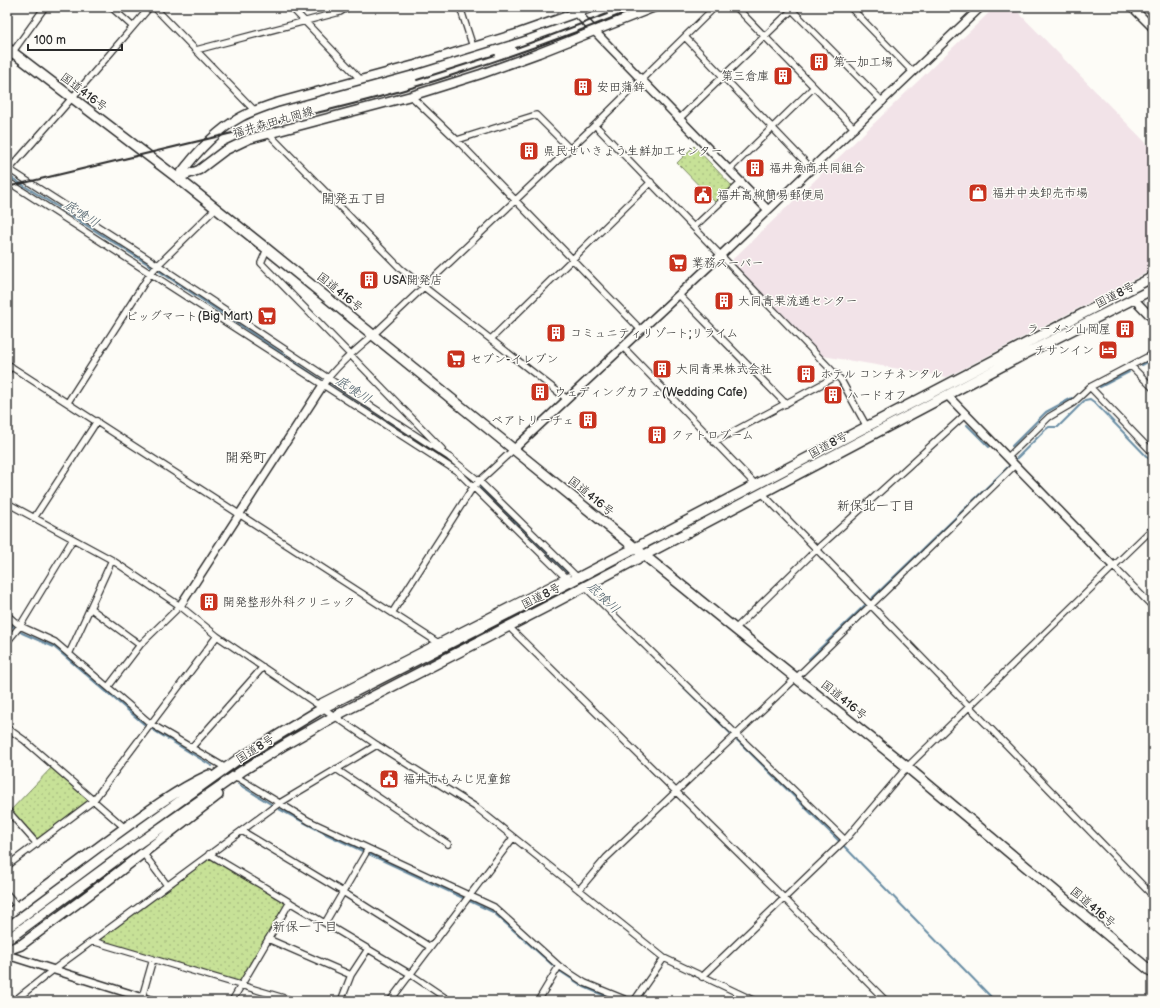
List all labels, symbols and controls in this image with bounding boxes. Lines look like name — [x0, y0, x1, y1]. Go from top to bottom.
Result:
scale bar — [28, 26, 122, 52]
text: 100 m — [34, 33, 66, 48]
building icon: 第一加工場 — [808, 51, 830, 73]
place label: 第一加工場 — [833, 55, 893, 70]
building icon: 第三倉庫 — [772, 65, 794, 87]
place label: 第三倉庫 — [721, 69, 769, 84]
street label: 国道416号 — [57, 70, 110, 115]
building icon: 安田蒲鉾 — [572, 76, 594, 98]
place label: 安田蒲鉾 — [597, 80, 645, 95]
street label: 福井森田丸岡線 — [231, 104, 316, 141]
building icon: 県民せいきょう生鮮加工センター — [518, 140, 540, 162]
place label: 県民せいきょう生鮮加工センター — [543, 144, 723, 159]
building icon: 福井魚商共同組合 — [744, 157, 766, 179]
place label: 福井魚商共同組合 — [769, 161, 865, 176]
shop icon: 福井中央卸売市場 — [967, 182, 989, 204]
public building icon: 福井高柳簡易郵便局 — [692, 184, 714, 206]
place label: 福井中央卸売市場 — [992, 186, 1088, 201]
place label: 福井高柳簡易郵便局 — [717, 188, 825, 203]
district label: 開発五丁目 — [321, 191, 387, 207]
water label: 底喰川 — [61, 197, 102, 231]
supermarket icon: 業務スーパー — [667, 252, 689, 274]
place label: 業務スーパー — [692, 256, 764, 271]
street label: 国道416号 — [313, 269, 366, 316]
building icon: USA開発店 — [358, 269, 380, 291]
place label: USA開発店 — [383, 273, 442, 288]
street label: 国道8号 — [1093, 279, 1138, 312]
building icon: 大同青果流通センター — [713, 290, 735, 312]
place label: 大同青果流通センター — [738, 294, 858, 309]
supermarket icon: ビッグマート(Big Mart) — [256, 305, 278, 327]
place label: ビッグマート(Big Mart) — [126, 309, 253, 324]
building icon: ラーメン山岡屋 — [1114, 318, 1136, 340]
building icon: コミュニティリゾート;リライム — [545, 322, 567, 344]
place label: ラーメン山岡屋 — [1027, 322, 1111, 337]
place label: コミュニティリゾート;リライム — [570, 326, 739, 341]
hotel icon: チサンイン — [1097, 339, 1119, 361]
place label: チサンイン — [1034, 343, 1094, 358]
supermarket icon: セブン-イレブン — [445, 348, 467, 370]
place label: セブン-イレブン — [470, 352, 558, 367]
building icon: 大同青果株式会社 — [651, 358, 673, 380]
place label: 大同青果株式会社 — [676, 362, 772, 377]
building icon: ホテル コンチネンタル — [795, 363, 817, 385]
place label: ホテル コンチネンタル — [820, 367, 942, 382]
water label: 底喰川 — [333, 373, 374, 407]
building icon: ウェディングカフェ(Wedding Cafe) — [529, 381, 551, 403]
building icon: ハードオフ — [822, 384, 844, 406]
place label: ウェディングカフェ(Wedding Cafe) — [554, 385, 747, 400]
place label: ハードオフ — [847, 388, 907, 403]
building icon: ベアトリーチェ — [577, 409, 599, 431]
place label: ベアトリーチェ — [491, 413, 574, 428]
building icon: クァトロブーム — [646, 424, 668, 446]
place label: クァトロブーム — [671, 428, 754, 443]
street label: 国道8号 — [806, 429, 851, 462]
district label: 開発町 — [225, 449, 267, 466]
street label: 国道416号 — [564, 473, 617, 520]
district label: 新保北一丁目 — [837, 498, 915, 514]
water label: 底喰川 — [584, 578, 623, 617]
street label: 国道8号 — [519, 580, 564, 613]
building icon: 開発整形外科クリニック — [198, 591, 220, 613]
place label: 開発整形外科クリニック — [223, 595, 355, 610]
street label: 国道416号 — [817, 677, 870, 724]
street label: 国道8号 — [233, 732, 277, 767]
public building icon: 福井市もみじ児童館 — [378, 768, 400, 790]
place label: 福井市もみじ児童館 — [403, 772, 511, 787]
street label: 国道416号 — [1067, 884, 1119, 931]
district label: 新保一丁目 — [272, 919, 338, 935]

